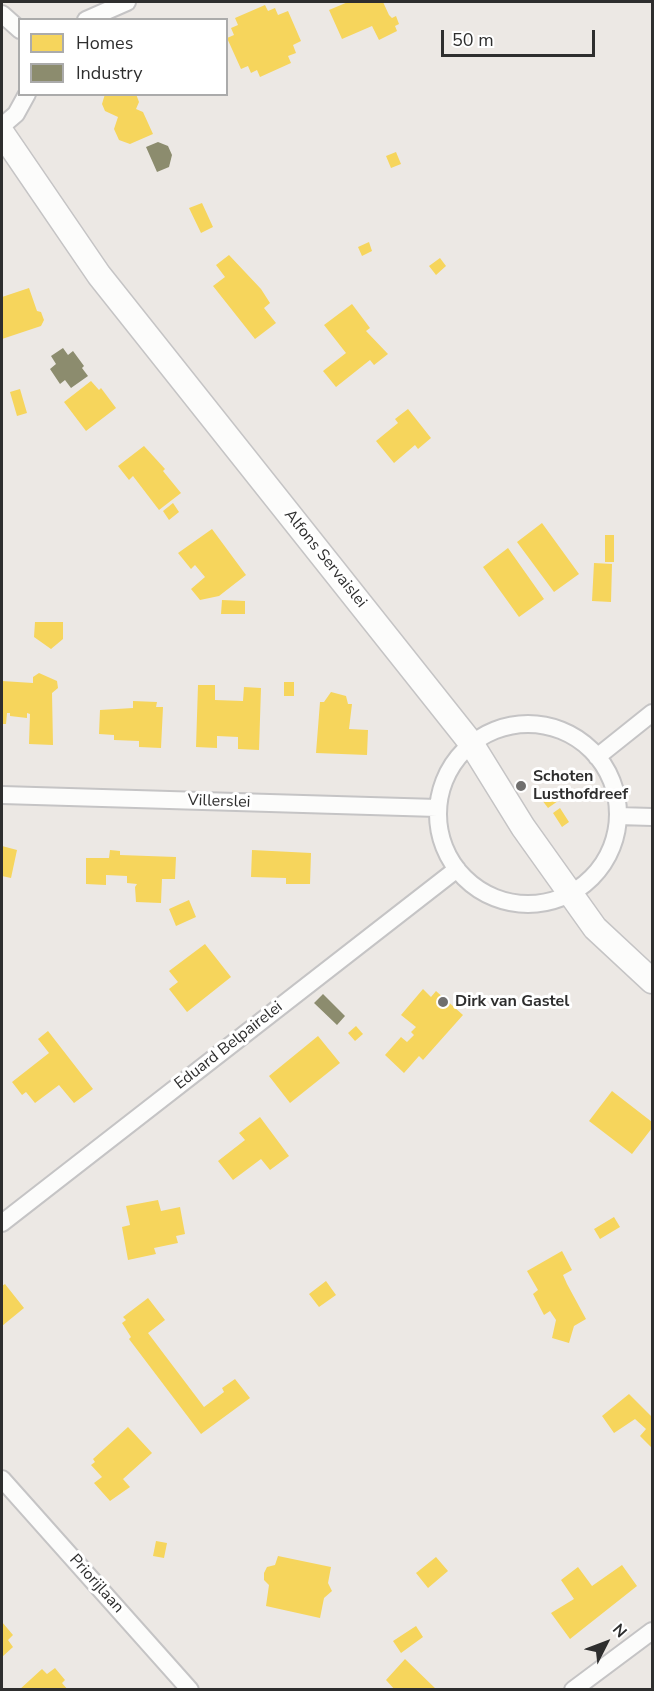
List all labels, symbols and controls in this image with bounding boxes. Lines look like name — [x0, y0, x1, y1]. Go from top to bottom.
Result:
legend — [18, 18, 228, 96]
scale bar — [444, 18, 598, 56]
text: 50 m — [452, 28, 494, 52]
text: Homes — [76, 31, 133, 55]
text: Industry — [76, 61, 143, 85]
street label: Alfons Servaislei — [280, 506, 370, 612]
place label: Schoten Lusthofdreef — [533, 767, 628, 805]
marker: Schoten Lusthofdreef — [514, 779, 528, 793]
street label: Villerslei — [187, 791, 251, 813]
place label: Dirk van Gastel — [455, 992, 569, 1012]
marker: Dirk van Gastel — [436, 995, 450, 1009]
street label: Eduard Belpairelei — [171, 998, 287, 1094]
street label: Priorijlaan — [65, 1551, 127, 1617]
north arrow — [576, 1613, 636, 1673]
text: N — [607, 1619, 632, 1643]

